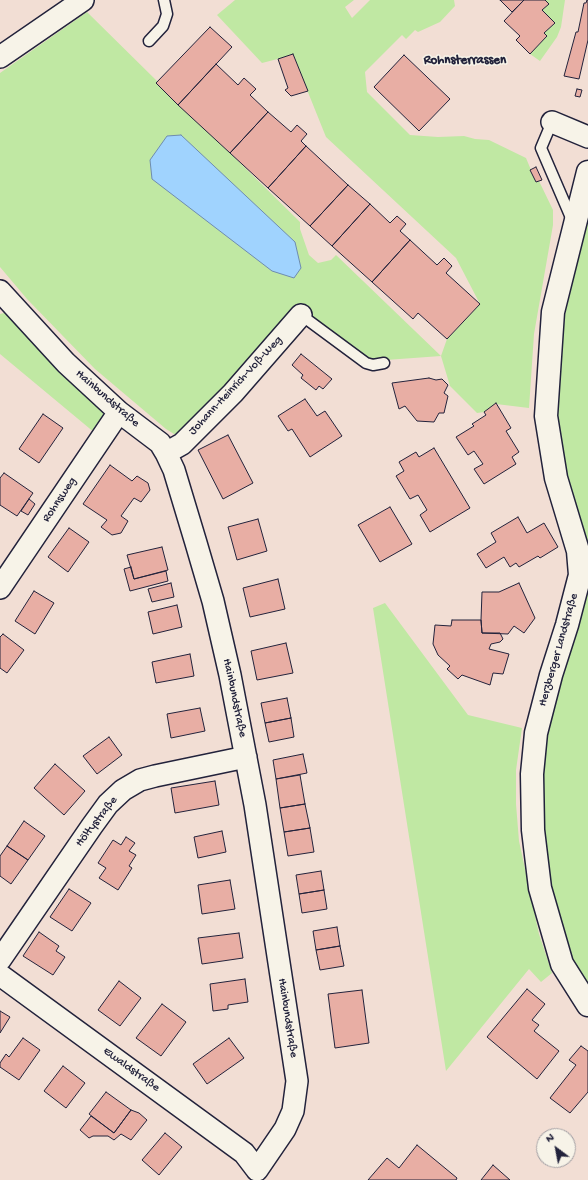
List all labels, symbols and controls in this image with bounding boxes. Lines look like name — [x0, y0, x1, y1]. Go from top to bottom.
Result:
district label: Rohnsterrassen — [424, 53, 506, 69]
street label: Johann-Heinrich-Voß-Weg — [186, 333, 286, 439]
street label: Hainbundstraße — [72, 367, 142, 431]
street label: Rohnsweg — [40, 475, 80, 525]
street label: Herzberger Landstraße — [536, 592, 582, 708]
street label: Hainbundstraße — [219, 657, 249, 739]
street label: Höltystraße — [73, 794, 121, 850]
street label: Hainbundstraße — [274, 977, 300, 1059]
street label: Ewaldstraße — [100, 1045, 162, 1095]
north arrow — [536, 1128, 576, 1168]
text: N — [544, 1132, 556, 1146]

